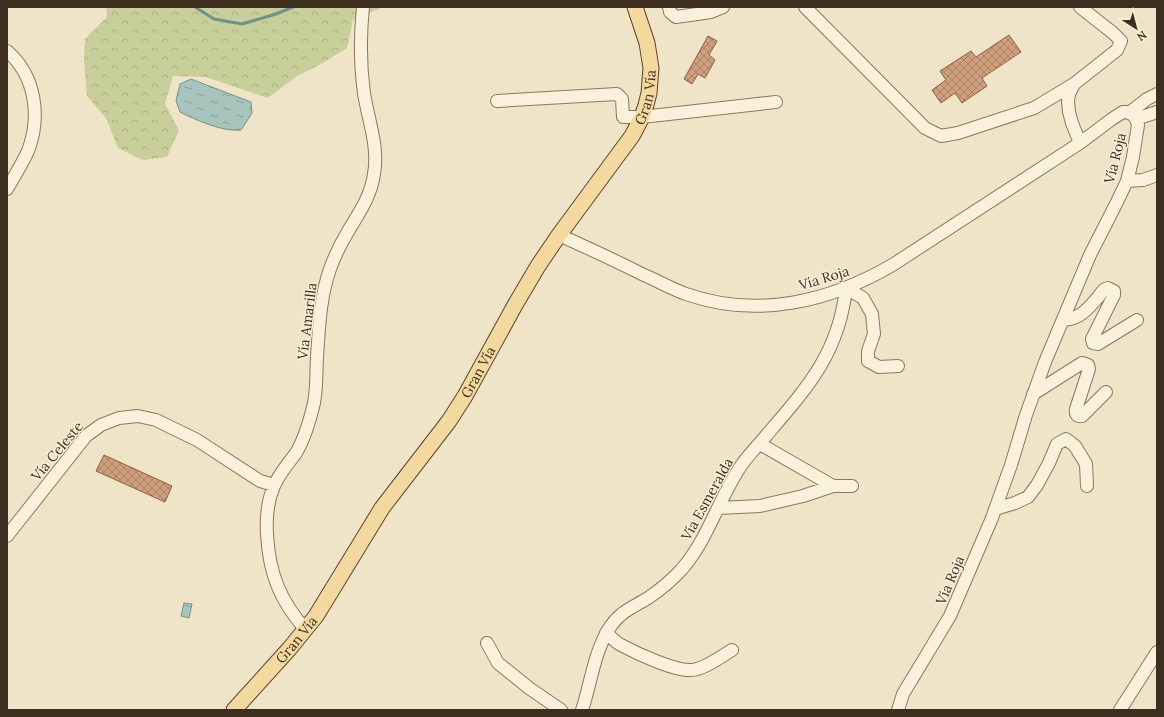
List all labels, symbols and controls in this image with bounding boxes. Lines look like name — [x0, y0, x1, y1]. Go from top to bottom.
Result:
north arrow — [1116, 8, 1156, 48]
text: N — [1134, 28, 1149, 45]
street label: Gran Vía — [630, 69, 660, 128]
street label: Vía Roja — [1100, 131, 1130, 186]
street label: Vía Roja — [796, 262, 851, 294]
street label: Vía Amarilla — [293, 282, 321, 361]
street label: Gran Vía — [457, 343, 499, 401]
street label: Vía Celeste — [26, 417, 87, 485]
street label: Vía Esmeralda — [676, 455, 737, 544]
street label: Vía Roja — [931, 553, 968, 608]
street label: Gran Vía — [272, 612, 321, 667]

